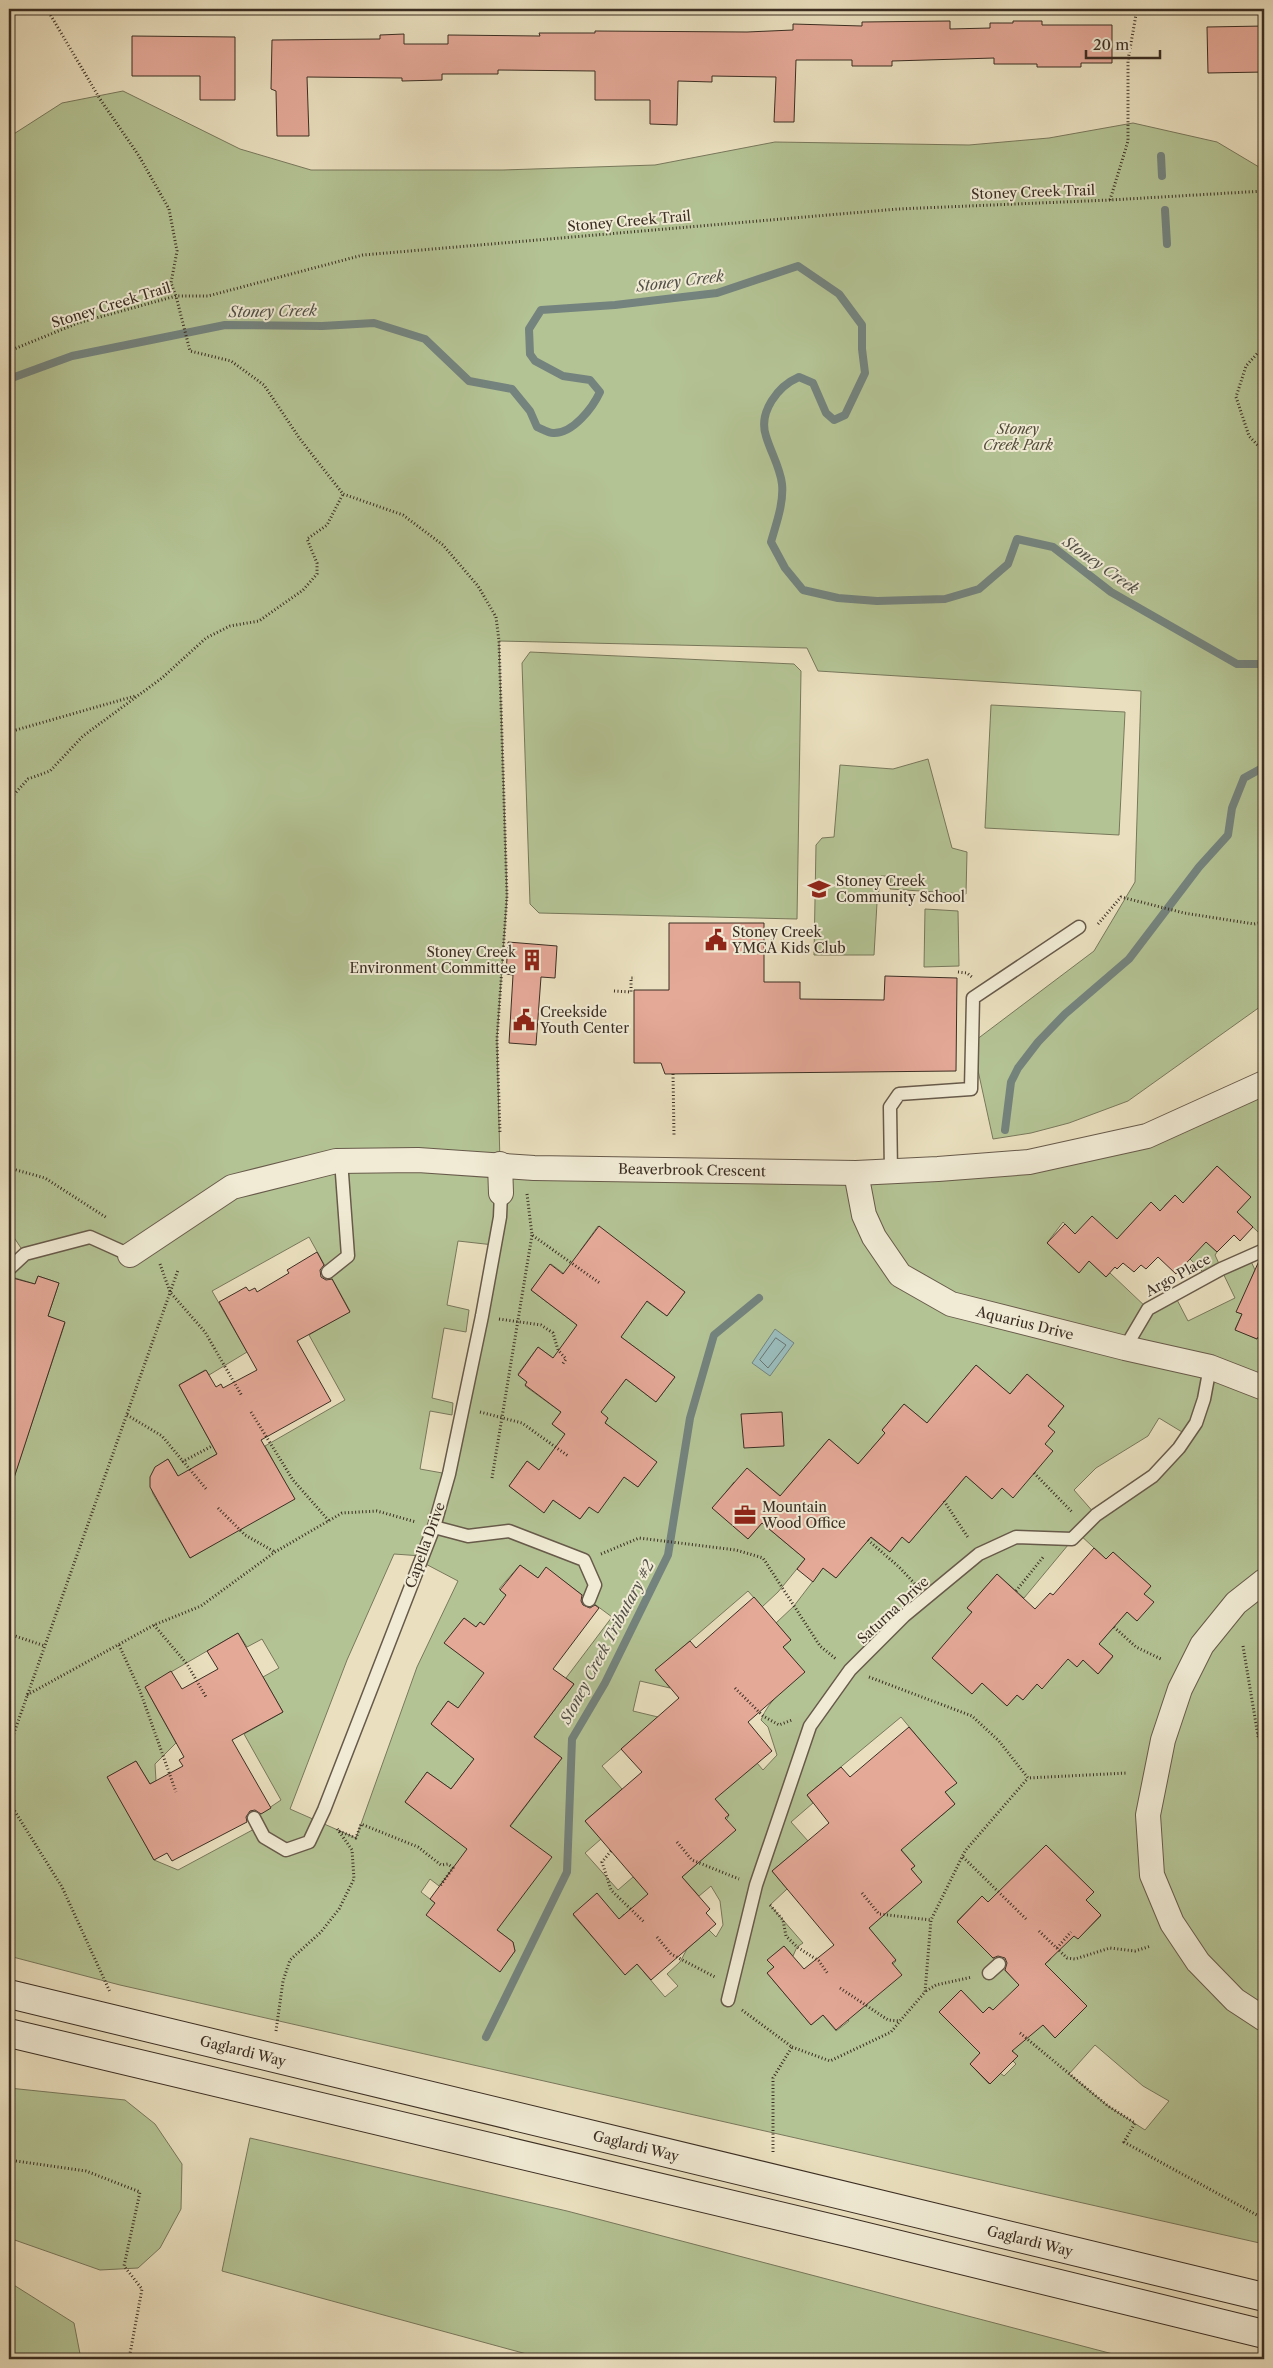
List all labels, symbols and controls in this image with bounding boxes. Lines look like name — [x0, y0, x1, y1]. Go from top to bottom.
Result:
scale bar — [1086, 28, 1159, 60]
text: 20 m — [1093, 35, 1129, 54]
street label: Stoney Creek Trail — [971, 181, 1095, 203]
street label: Stoney Creek Trail — [566, 207, 692, 235]
water label: Stoney Creek — [634, 266, 725, 296]
street label: Stoney Creek Trail — [49, 278, 173, 332]
water label: Stoney Creek — [228, 301, 317, 321]
park label: Stoney Creek Park — [983, 420, 1054, 454]
water label: Stoney Creek — [1059, 531, 1143, 598]
place label: Stoney Creek Community School — [836, 872, 965, 906]
school or university icon: Stoney Creek Community School — [806, 876, 832, 902]
place label: Stoney Creek YMCA Kids Club — [731, 923, 846, 957]
public building icon: Stoney Creek YMCA Kids Club — [703, 927, 729, 953]
place label: Stoney Creek Environment Committee — [349, 943, 517, 977]
building icon: Stoney Creek Environment Committee — [519, 947, 545, 973]
place label: Creekside Youth Center — [539, 1003, 629, 1037]
public building icon: Creekside Youth Center — [511, 1007, 537, 1033]
street label: Beaverbrook Crescent — [618, 1160, 766, 1180]
street label: Argo Place — [1141, 1250, 1214, 1301]
street label: Aquarius Drive — [974, 1302, 1076, 1344]
place label: Mountain Wood Office — [761, 1498, 846, 1532]
street label: Capella Drive — [401, 1499, 449, 1591]
office icon: Mountain Wood Office — [732, 1502, 758, 1528]
water label: Stoney Creek Tributary #2 — [555, 1557, 658, 1728]
street label: Saturna Drive — [853, 1572, 933, 1648]
street label: Gaglardi Way — [198, 2032, 288, 2070]
street label: Gaglardi Way — [591, 2127, 681, 2165]
street label: Gaglardi Way — [985, 2222, 1075, 2260]

